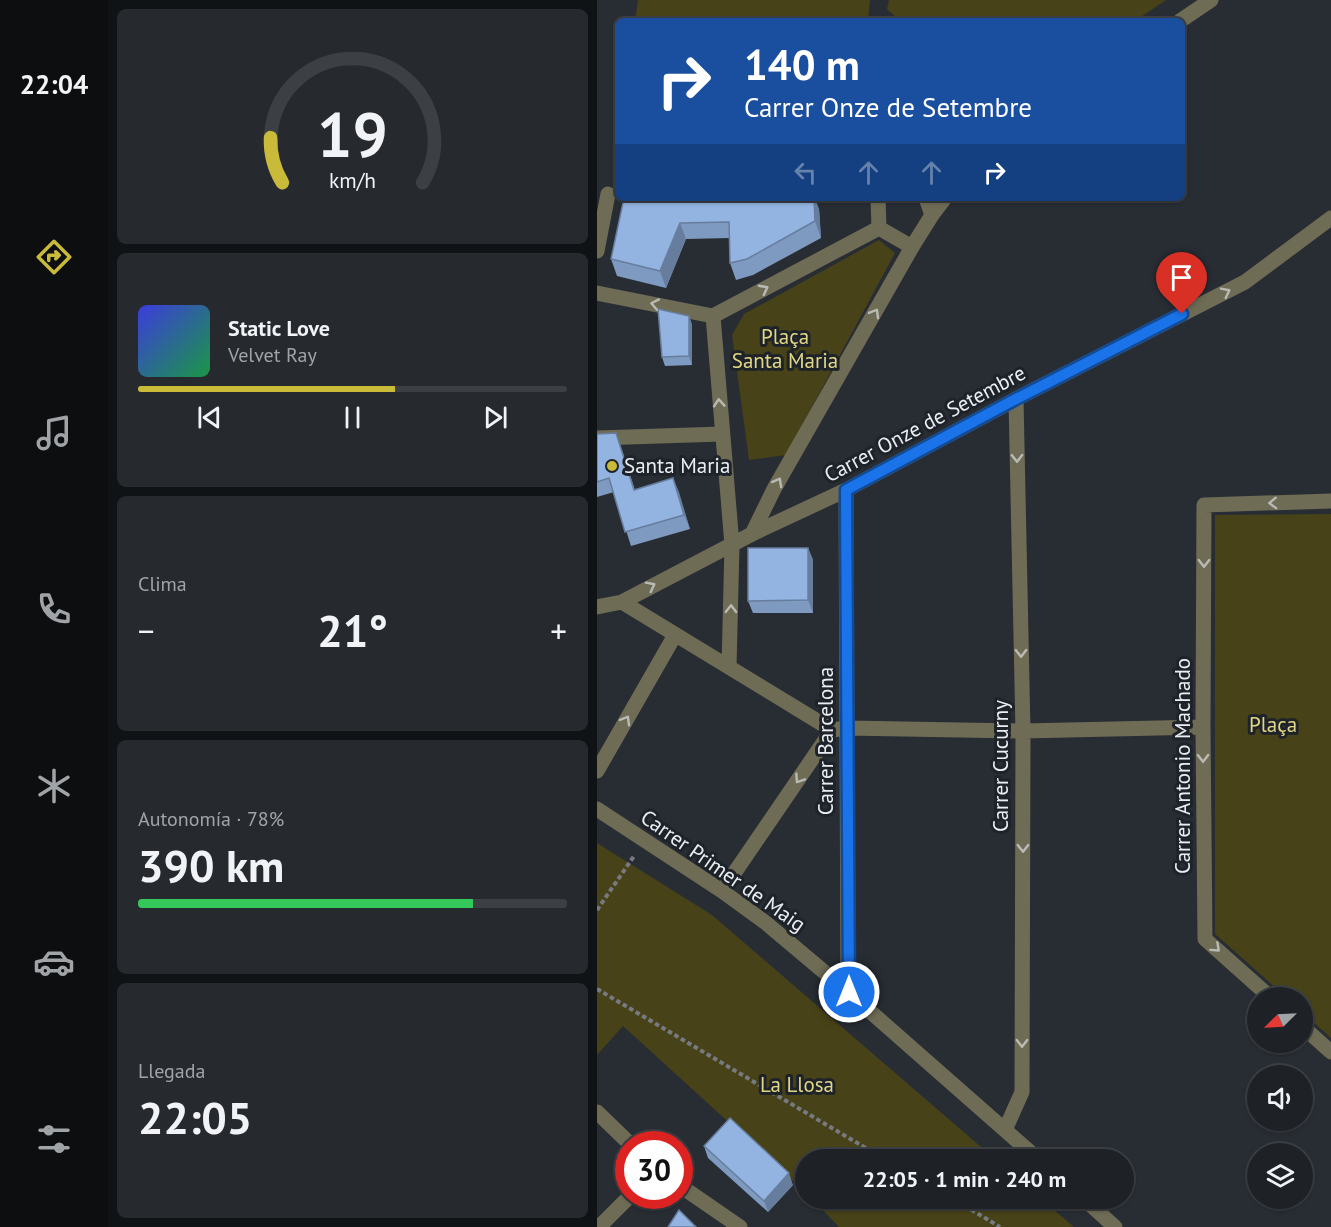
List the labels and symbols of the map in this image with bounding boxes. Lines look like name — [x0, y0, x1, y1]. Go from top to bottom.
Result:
pin — [1156, 252, 1207, 314]
one-way arrow — [758, 284, 769, 296]
one-way arrow — [1220, 287, 1231, 299]
one-way arrow — [651, 298, 661, 311]
one-way arrow — [868, 309, 879, 319]
park label: Plaça Santa Maria — [732, 323, 838, 374]
street label: Carrer Onze de Setembre — [820, 359, 1030, 488]
one-way arrow — [713, 398, 726, 407]
place label: Santa Maria — [624, 452, 730, 479]
one-way arrow — [1011, 453, 1023, 462]
marker: Santa Maria — [605, 459, 619, 473]
one-way arrow — [771, 478, 782, 488]
one-way arrow — [1268, 497, 1277, 509]
one-way arrow — [1198, 559, 1210, 568]
one-way arrow — [645, 582, 656, 594]
one-way arrow — [724, 604, 737, 613]
one-way arrow — [1015, 648, 1028, 657]
street label: Carrer Antonio Machado — [1169, 658, 1196, 874]
street label: Carrer Barcelona — [812, 667, 839, 815]
street label: Carrer Cucurny — [987, 700, 1014, 832]
park label: Plaça — [1249, 711, 1297, 738]
one-way arrow — [619, 716, 630, 726]
one-way arrow — [1197, 754, 1209, 763]
one-way arrow — [795, 772, 806, 783]
street label: Carrer Primer de Maig — [635, 803, 811, 938]
one-way arrow — [1017, 843, 1029, 852]
one-way arrow — [1209, 941, 1220, 952]
position arrow — [817, 960, 881, 1024]
north arrow — [1247, 987, 1313, 1053]
one-way arrow — [1016, 1038, 1028, 1047]
park label: La Llosa — [760, 1071, 834, 1098]
speed limit sign: 30 — [615, 1131, 693, 1209]

